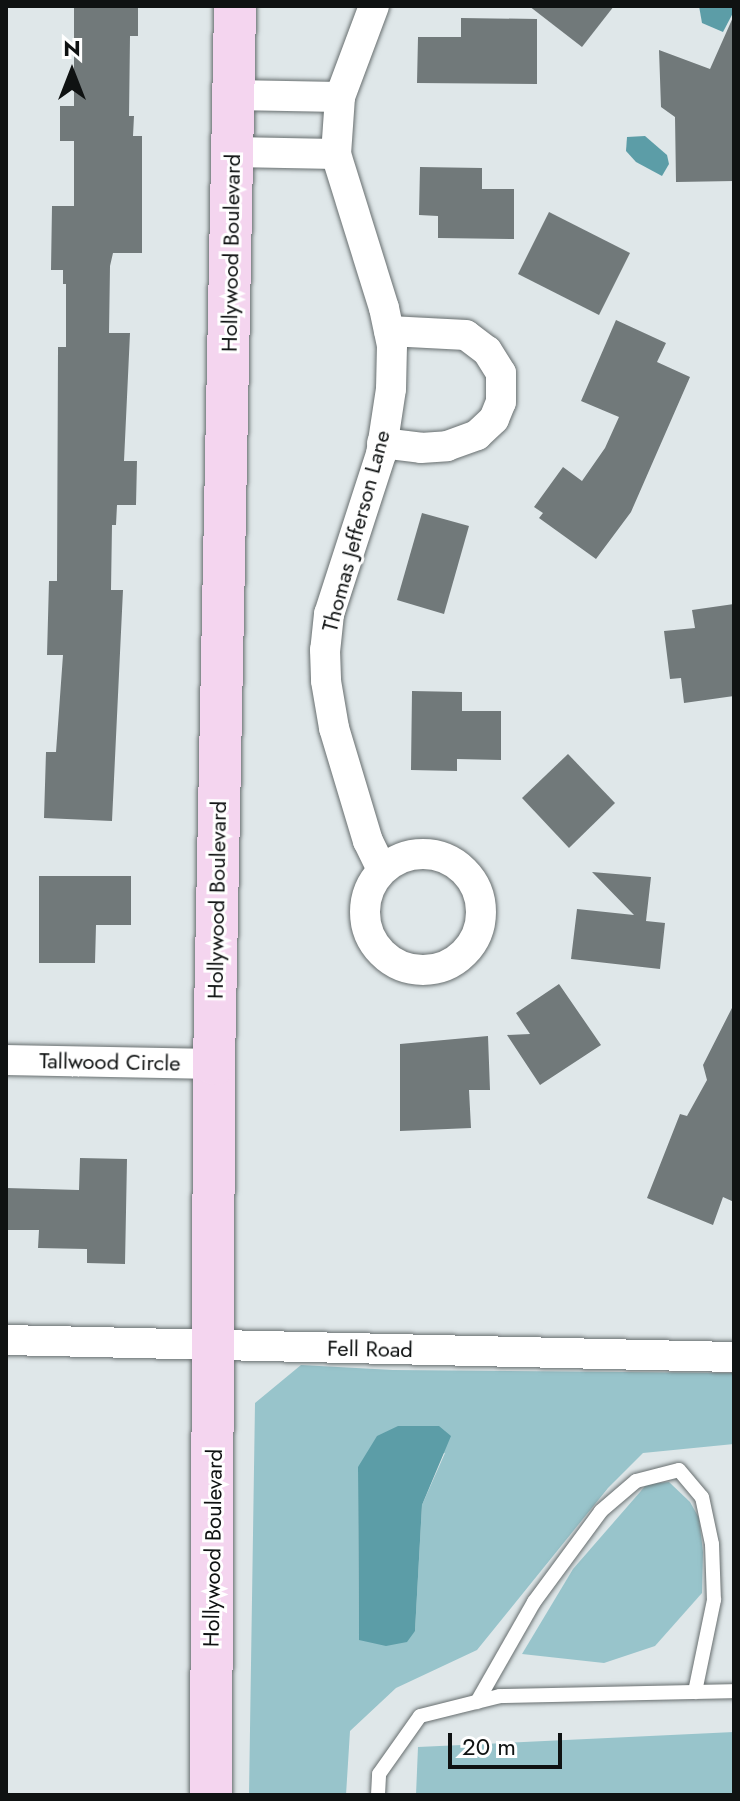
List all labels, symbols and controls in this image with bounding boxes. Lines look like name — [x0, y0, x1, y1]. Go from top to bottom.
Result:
north arrow — [32, 32, 112, 112]
text: N — [63, 32, 81, 64]
street label: Hollywood Boulevard — [216, 154, 246, 352]
street label: Thomas Jefferson Lane — [316, 427, 396, 635]
street label: Hollywood Boulevard — [202, 801, 232, 999]
street label: Tallwood Circle — [39, 1048, 181, 1076]
street label: Fell Road — [327, 1335, 413, 1363]
street label: Hollywood Boulevard — [198, 1449, 228, 1647]
scale bar — [452, 1717, 566, 1767]
text: 20 m — [462, 1729, 516, 1764]

